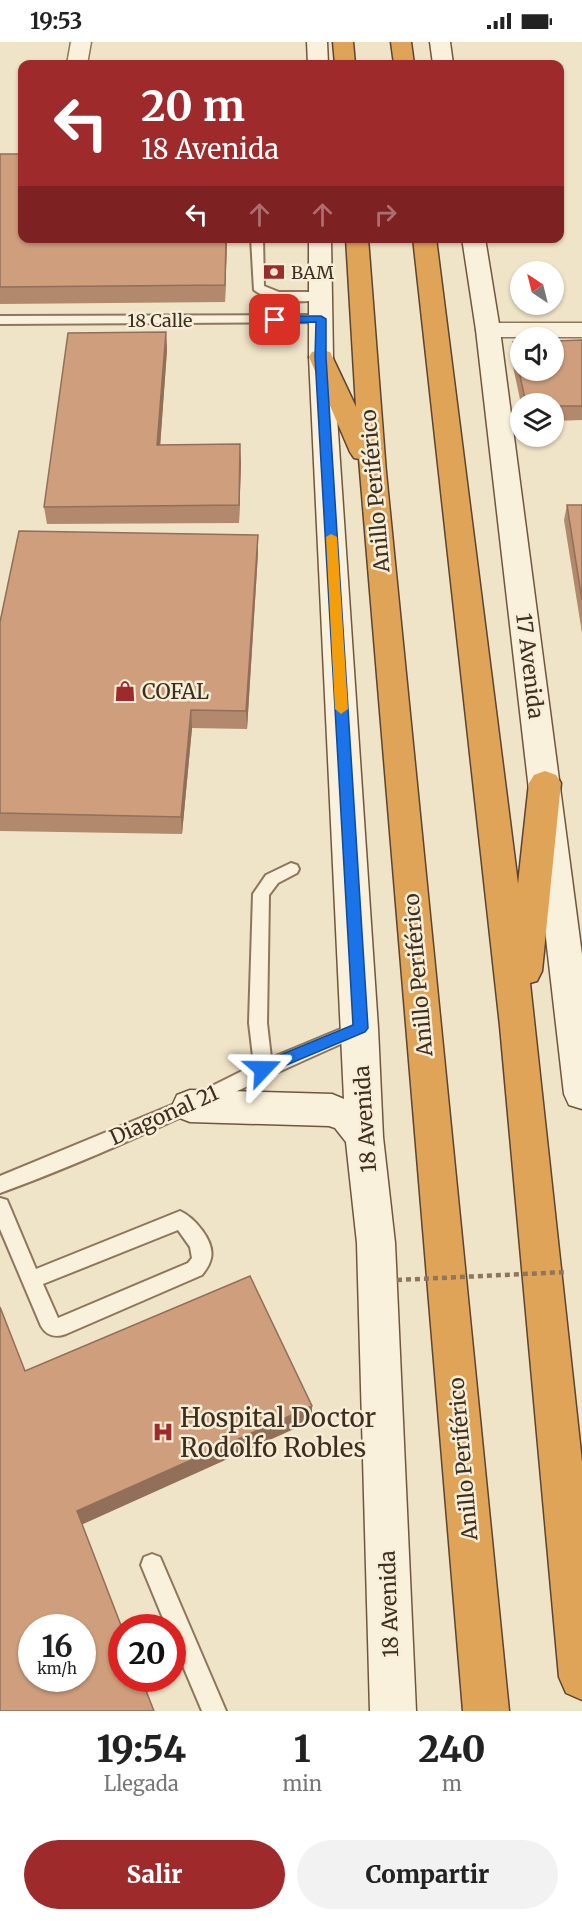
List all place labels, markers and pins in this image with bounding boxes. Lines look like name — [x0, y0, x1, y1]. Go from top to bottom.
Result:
bank icon: BAM — [262, 260, 286, 284]
place label: BAM — [291, 261, 334, 284]
pin — [249, 294, 300, 345]
place label: COFAL — [142, 678, 209, 705]
shop icon: COFAL — [113, 679, 137, 703]
place label: Hospital Doctor Rodolfo Robles — [180, 1401, 377, 1464]
hospital icon: Hospital Doctor Rodolfo Robles — [151, 1420, 175, 1444]

